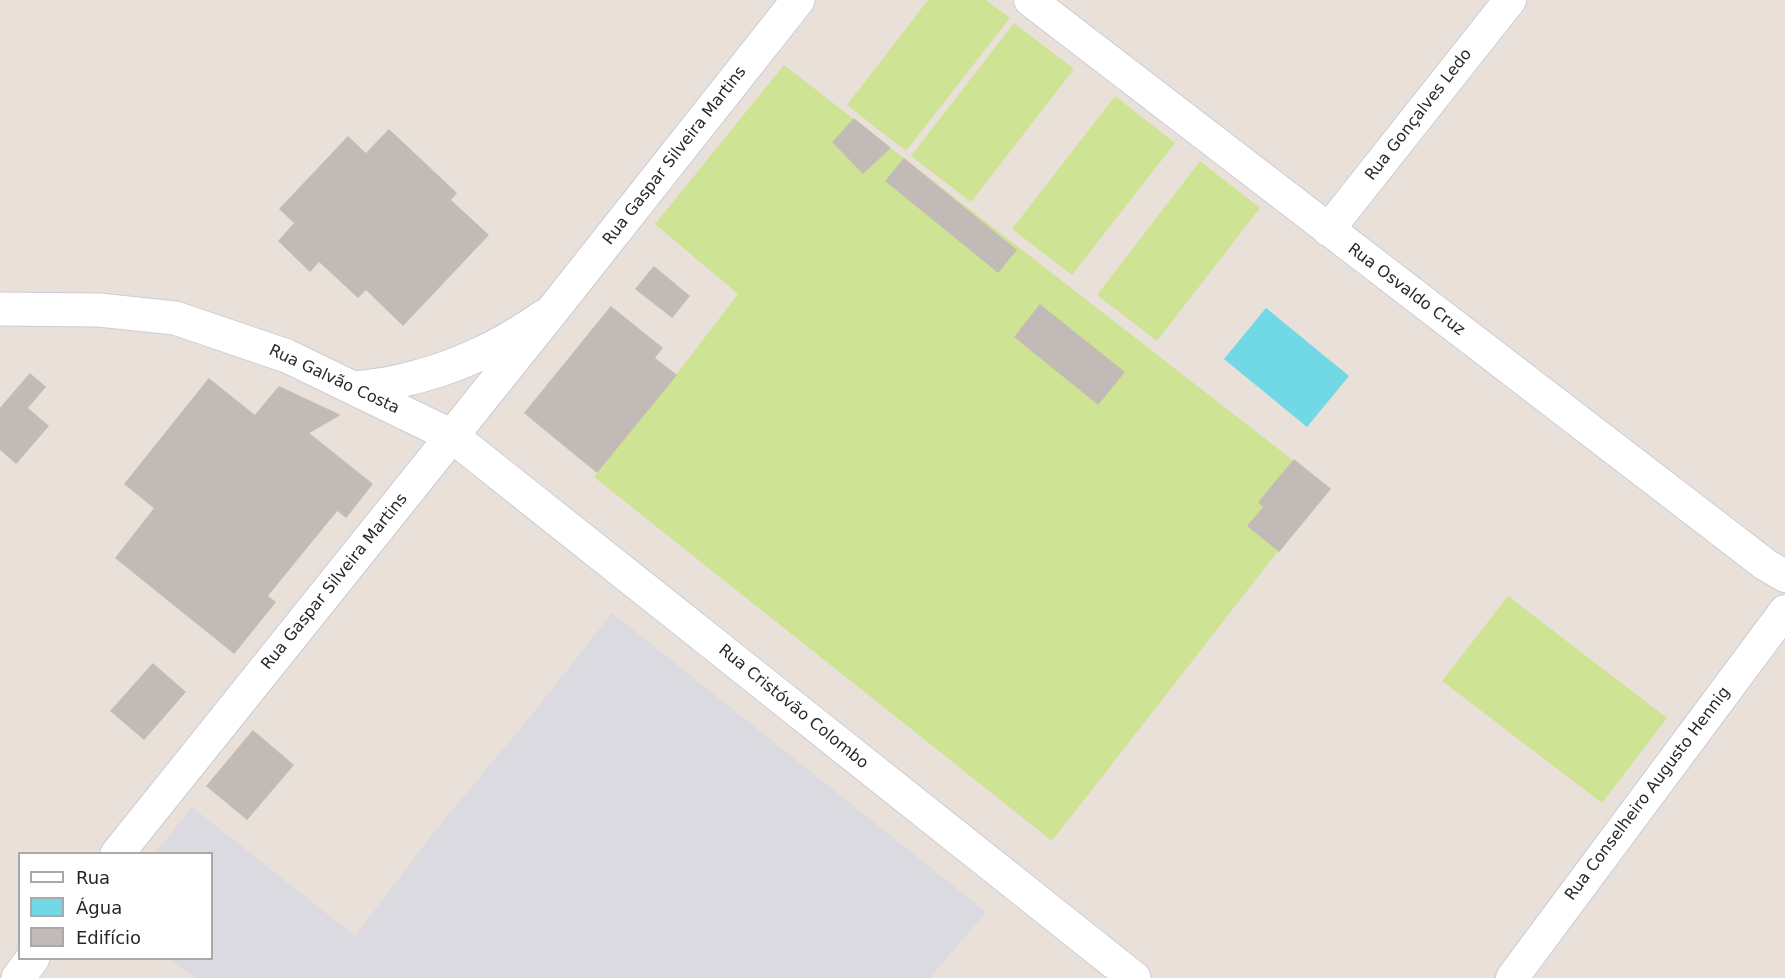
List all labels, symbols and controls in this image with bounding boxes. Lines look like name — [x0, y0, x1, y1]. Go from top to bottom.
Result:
street label: Rua Gonçalves Ledo — [1362, 45, 1476, 185]
street label: Rua Gaspar Silveira Martins — [599, 63, 751, 249]
street label: Rua Osvaldo Cruz — [1344, 240, 1468, 340]
street label: Rua Galvão Costa — [266, 341, 402, 419]
street label: Rua Gaspar Silveira Martins — [258, 490, 412, 674]
street label: Rua Cristóvão Colombo — [714, 641, 872, 773]
street label: Rua Conselheiro Augusto Hennig — [1561, 683, 1735, 905]
legend — [18, 852, 213, 960]
text: Rua — [76, 867, 110, 888]
text: Água — [76, 897, 122, 918]
text: Edifício — [76, 927, 141, 948]

